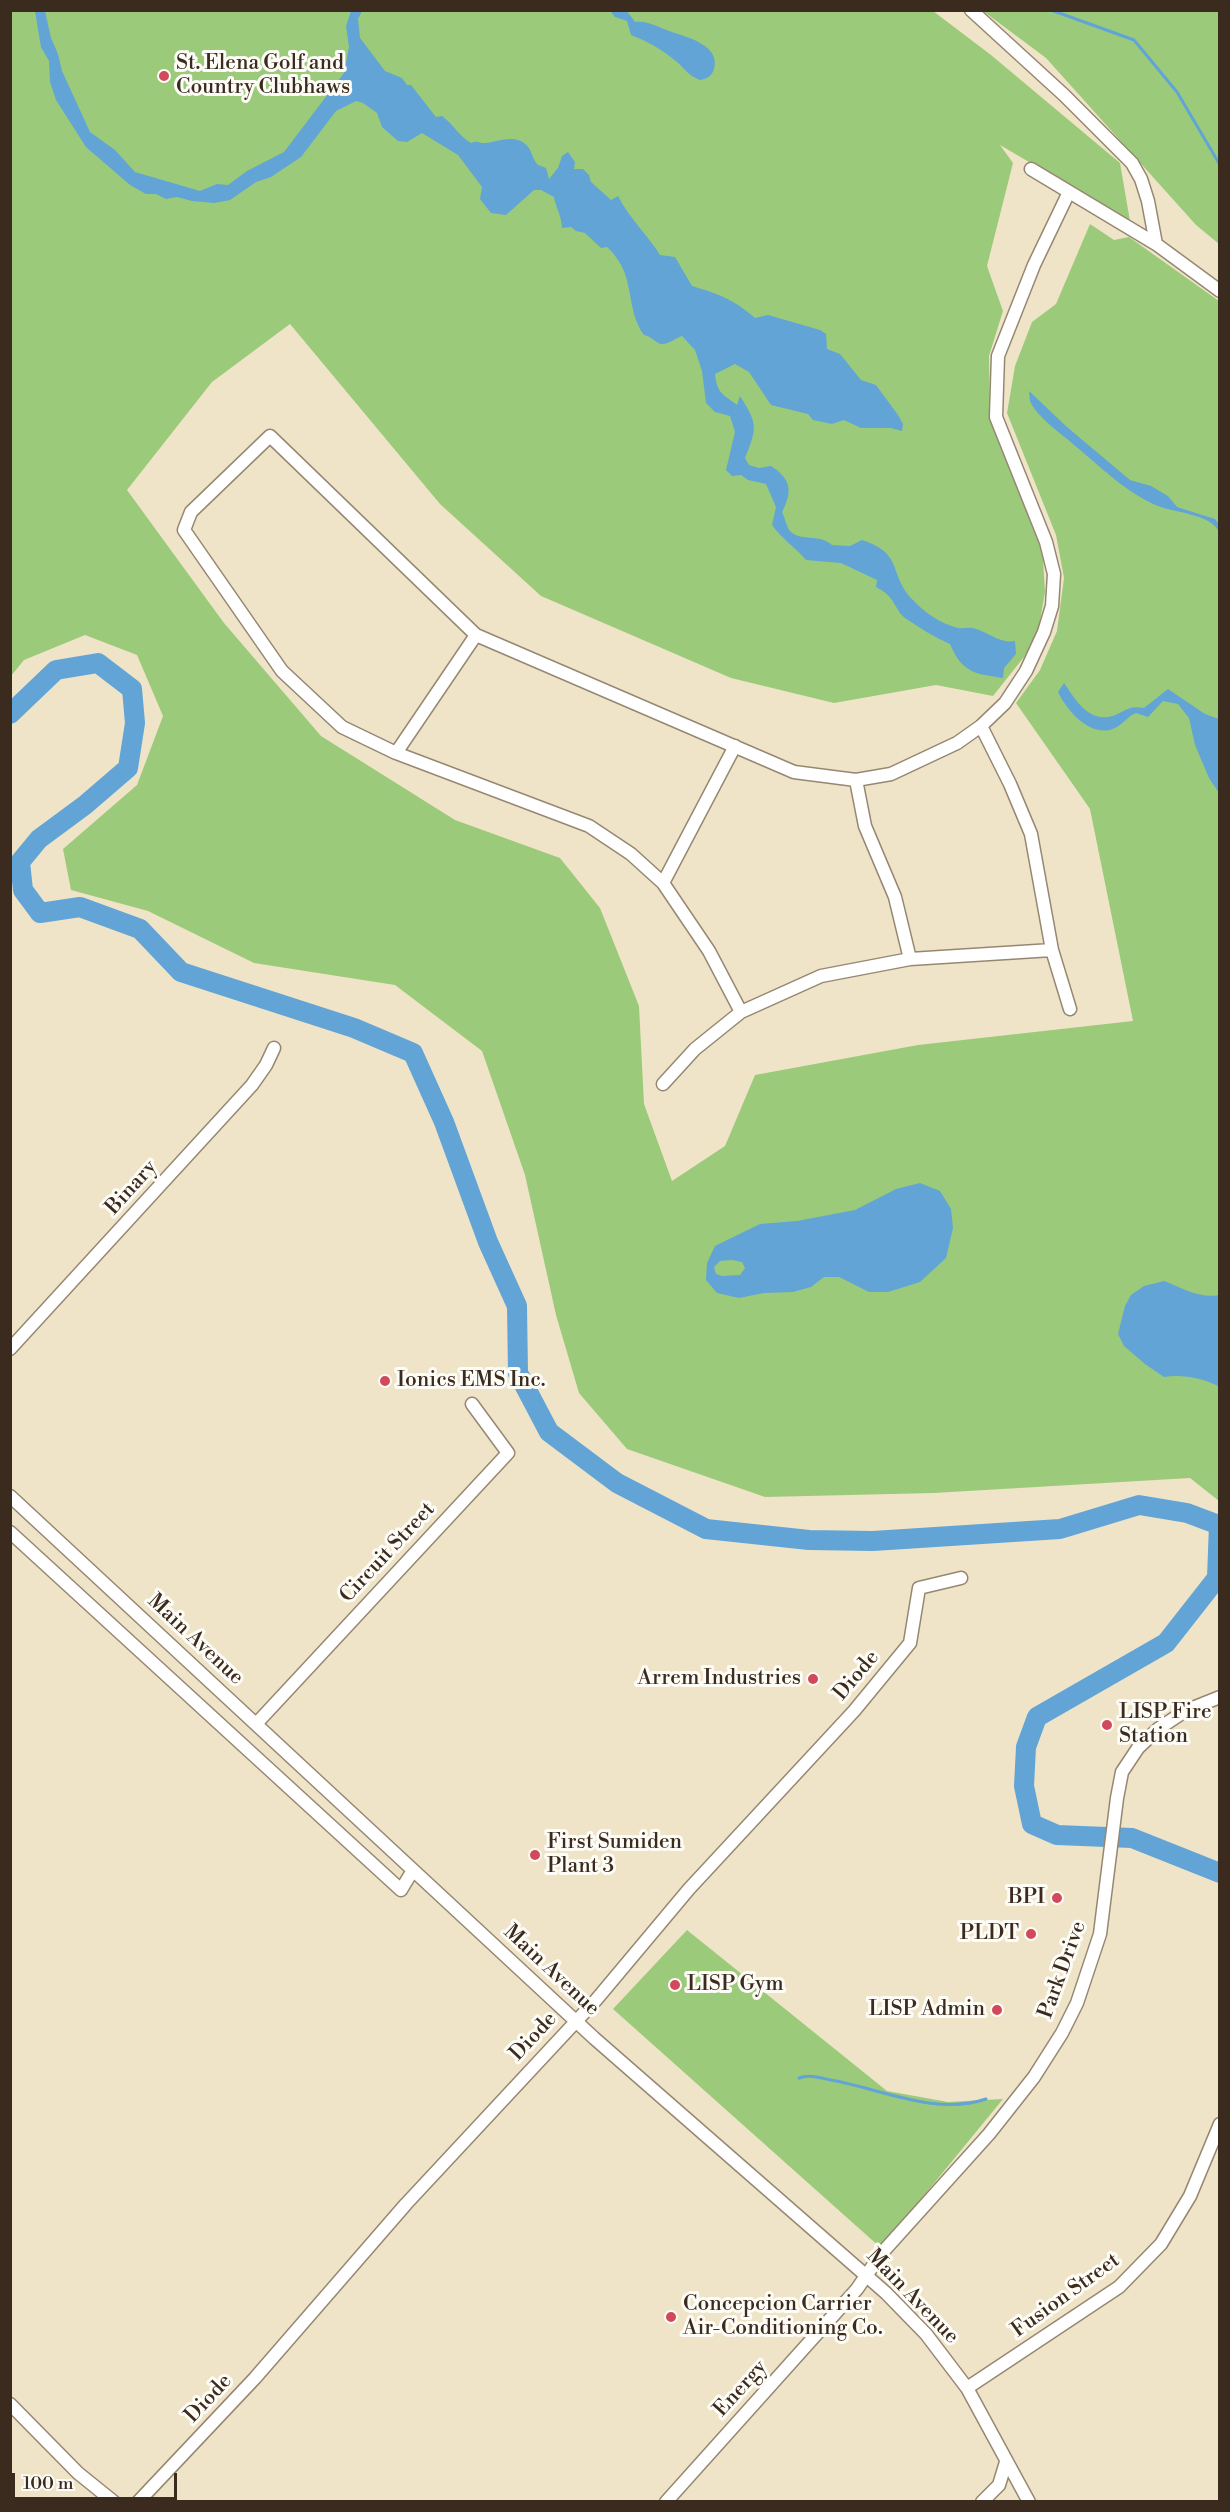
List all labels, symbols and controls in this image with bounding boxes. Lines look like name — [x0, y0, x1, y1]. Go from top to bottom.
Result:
place label: St. Elena Golf and Country Clubhaws — [176, 51, 350, 101]
marker: St. Elena Golf and Country Clubhaws — [157, 69, 171, 83]
street label: Binary — [101, 1155, 163, 1221]
place label: Ionics EMS Inc. — [397, 1368, 546, 1394]
marker: Ionics EMS Inc. — [378, 1374, 392, 1388]
street label: Circuit Street — [335, 1498, 441, 1608]
street label: Main Avenue — [142, 1589, 248, 1691]
street label: Diode — [829, 1646, 885, 1706]
place label: Arrem Industries — [637, 1666, 801, 1692]
marker: Arrem Industries — [806, 1672, 820, 1686]
place label: LISP Fire Station — [1119, 1700, 1212, 1750]
marker: LISP Fire Station — [1100, 1718, 1114, 1732]
place label: First Sumiden Plant 3 — [547, 1830, 682, 1880]
marker: First Sumiden Plant 3 — [528, 1848, 542, 1862]
place label: BPI — [1008, 1885, 1045, 1911]
marker: BPI — [1050, 1891, 1064, 1905]
street label: Park Drive — [1034, 1918, 1092, 2022]
street label: Main Avenue — [498, 1920, 604, 2022]
place label: PLDT — [960, 1921, 1019, 1947]
marker: PLDT — [1024, 1927, 1038, 1941]
place label: LISP Gym — [687, 1972, 784, 1998]
marker: LISP Gym — [668, 1978, 682, 1992]
place label: LISP Admin — [869, 1997, 985, 2023]
marker: LISP Admin — [990, 2003, 1004, 2017]
street label: Diode — [505, 2007, 563, 2067]
street label: Main Avenue — [861, 2244, 963, 2350]
street label: Fusion Street — [1007, 2248, 1125, 2344]
place label: Concepcion Carrier Air-Conditioning Co. — [683, 2292, 883, 2342]
marker: Concepcion Carrier Air-Conditioning Co. — [664, 2310, 678, 2324]
street label: Energy — [709, 2355, 773, 2423]
street label: Diode — [180, 2369, 238, 2429]
scale bar — [15, 2461, 180, 2499]
text: 100 m — [23, 2472, 74, 2495]

